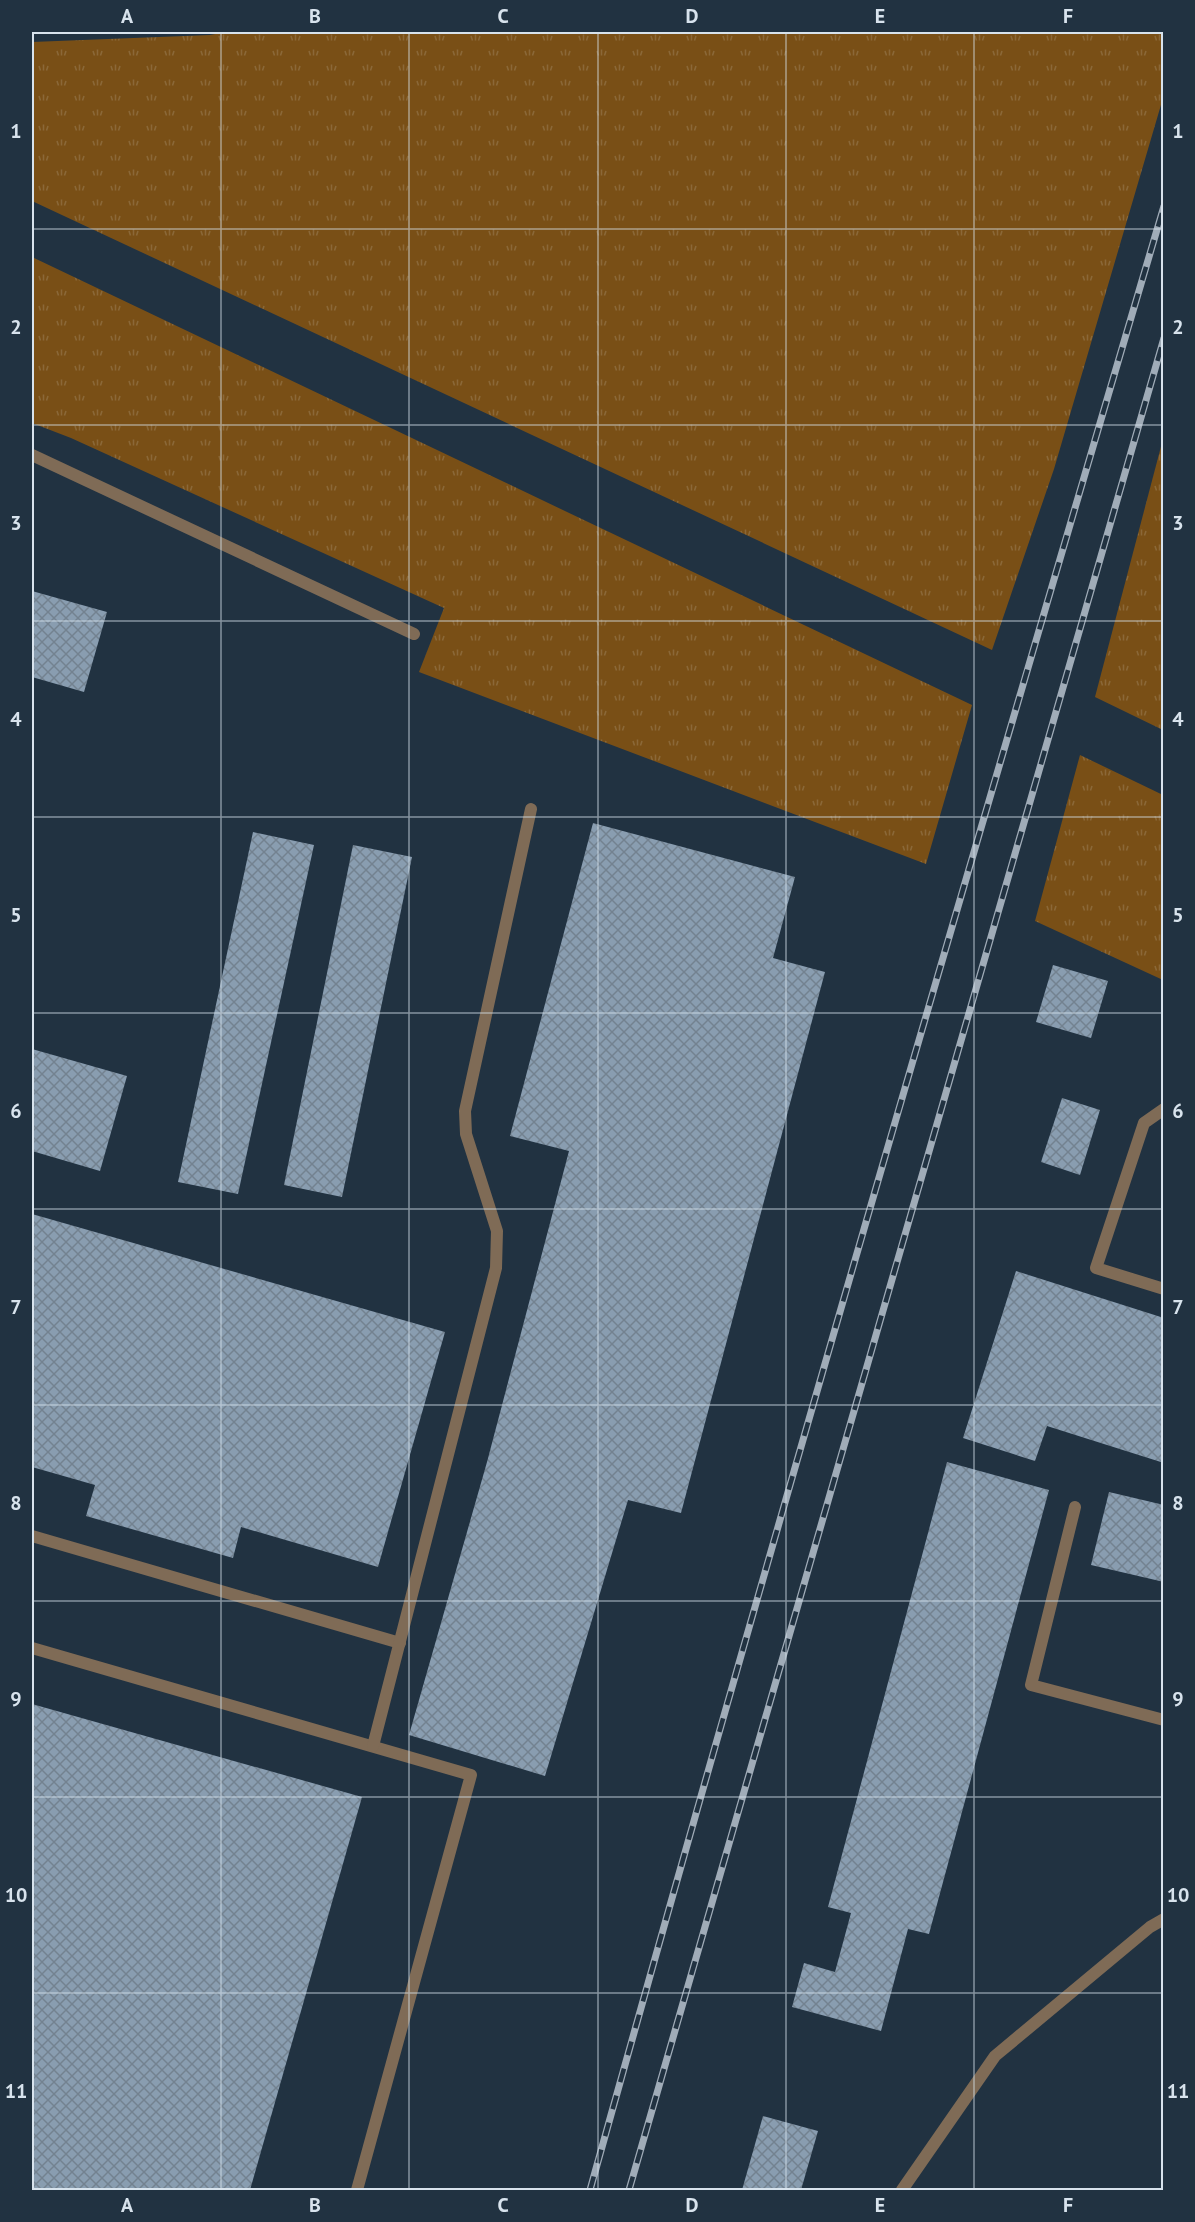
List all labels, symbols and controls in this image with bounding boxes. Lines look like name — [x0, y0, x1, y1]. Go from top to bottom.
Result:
text: A — [121, 3, 134, 29]
text: B — [309, 3, 321, 29]
text: C — [497, 3, 509, 29]
text: D — [686, 3, 699, 29]
text: E — [875, 3, 885, 29]
text: F — [1063, 3, 1073, 29]
text: 1 — [10, 118, 22, 144]
text: 1 — [1172, 118, 1184, 144]
text: 2 — [10, 314, 22, 340]
text: 2 — [1172, 314, 1184, 340]
text: 3 — [10, 510, 22, 536]
text: 3 — [1172, 510, 1184, 536]
text: 4 — [10, 706, 22, 732]
text: 4 — [1172, 706, 1184, 732]
text: 5 — [10, 902, 22, 928]
text: 5 — [1172, 902, 1184, 928]
text: 6 — [10, 1098, 22, 1124]
text: 6 — [1172, 1098, 1184, 1124]
text: 7 — [10, 1294, 22, 1320]
text: 7 — [1172, 1294, 1184, 1320]
text: 8 — [10, 1490, 22, 1516]
text: 8 — [1172, 1490, 1184, 1516]
text: 9 — [10, 1686, 22, 1712]
text: 9 — [1172, 1686, 1184, 1712]
text: 10 — [5, 1882, 27, 1908]
text: 10 — [1167, 1882, 1189, 1908]
text: 11 — [5, 2078, 27, 2104]
text: 11 — [1167, 2078, 1189, 2104]
text: A — [121, 2192, 134, 2218]
text: B — [309, 2192, 321, 2218]
text: C — [497, 2192, 509, 2218]
text: D — [686, 2192, 699, 2218]
text: E — [875, 2192, 885, 2218]
text: F — [1063, 2192, 1073, 2218]

